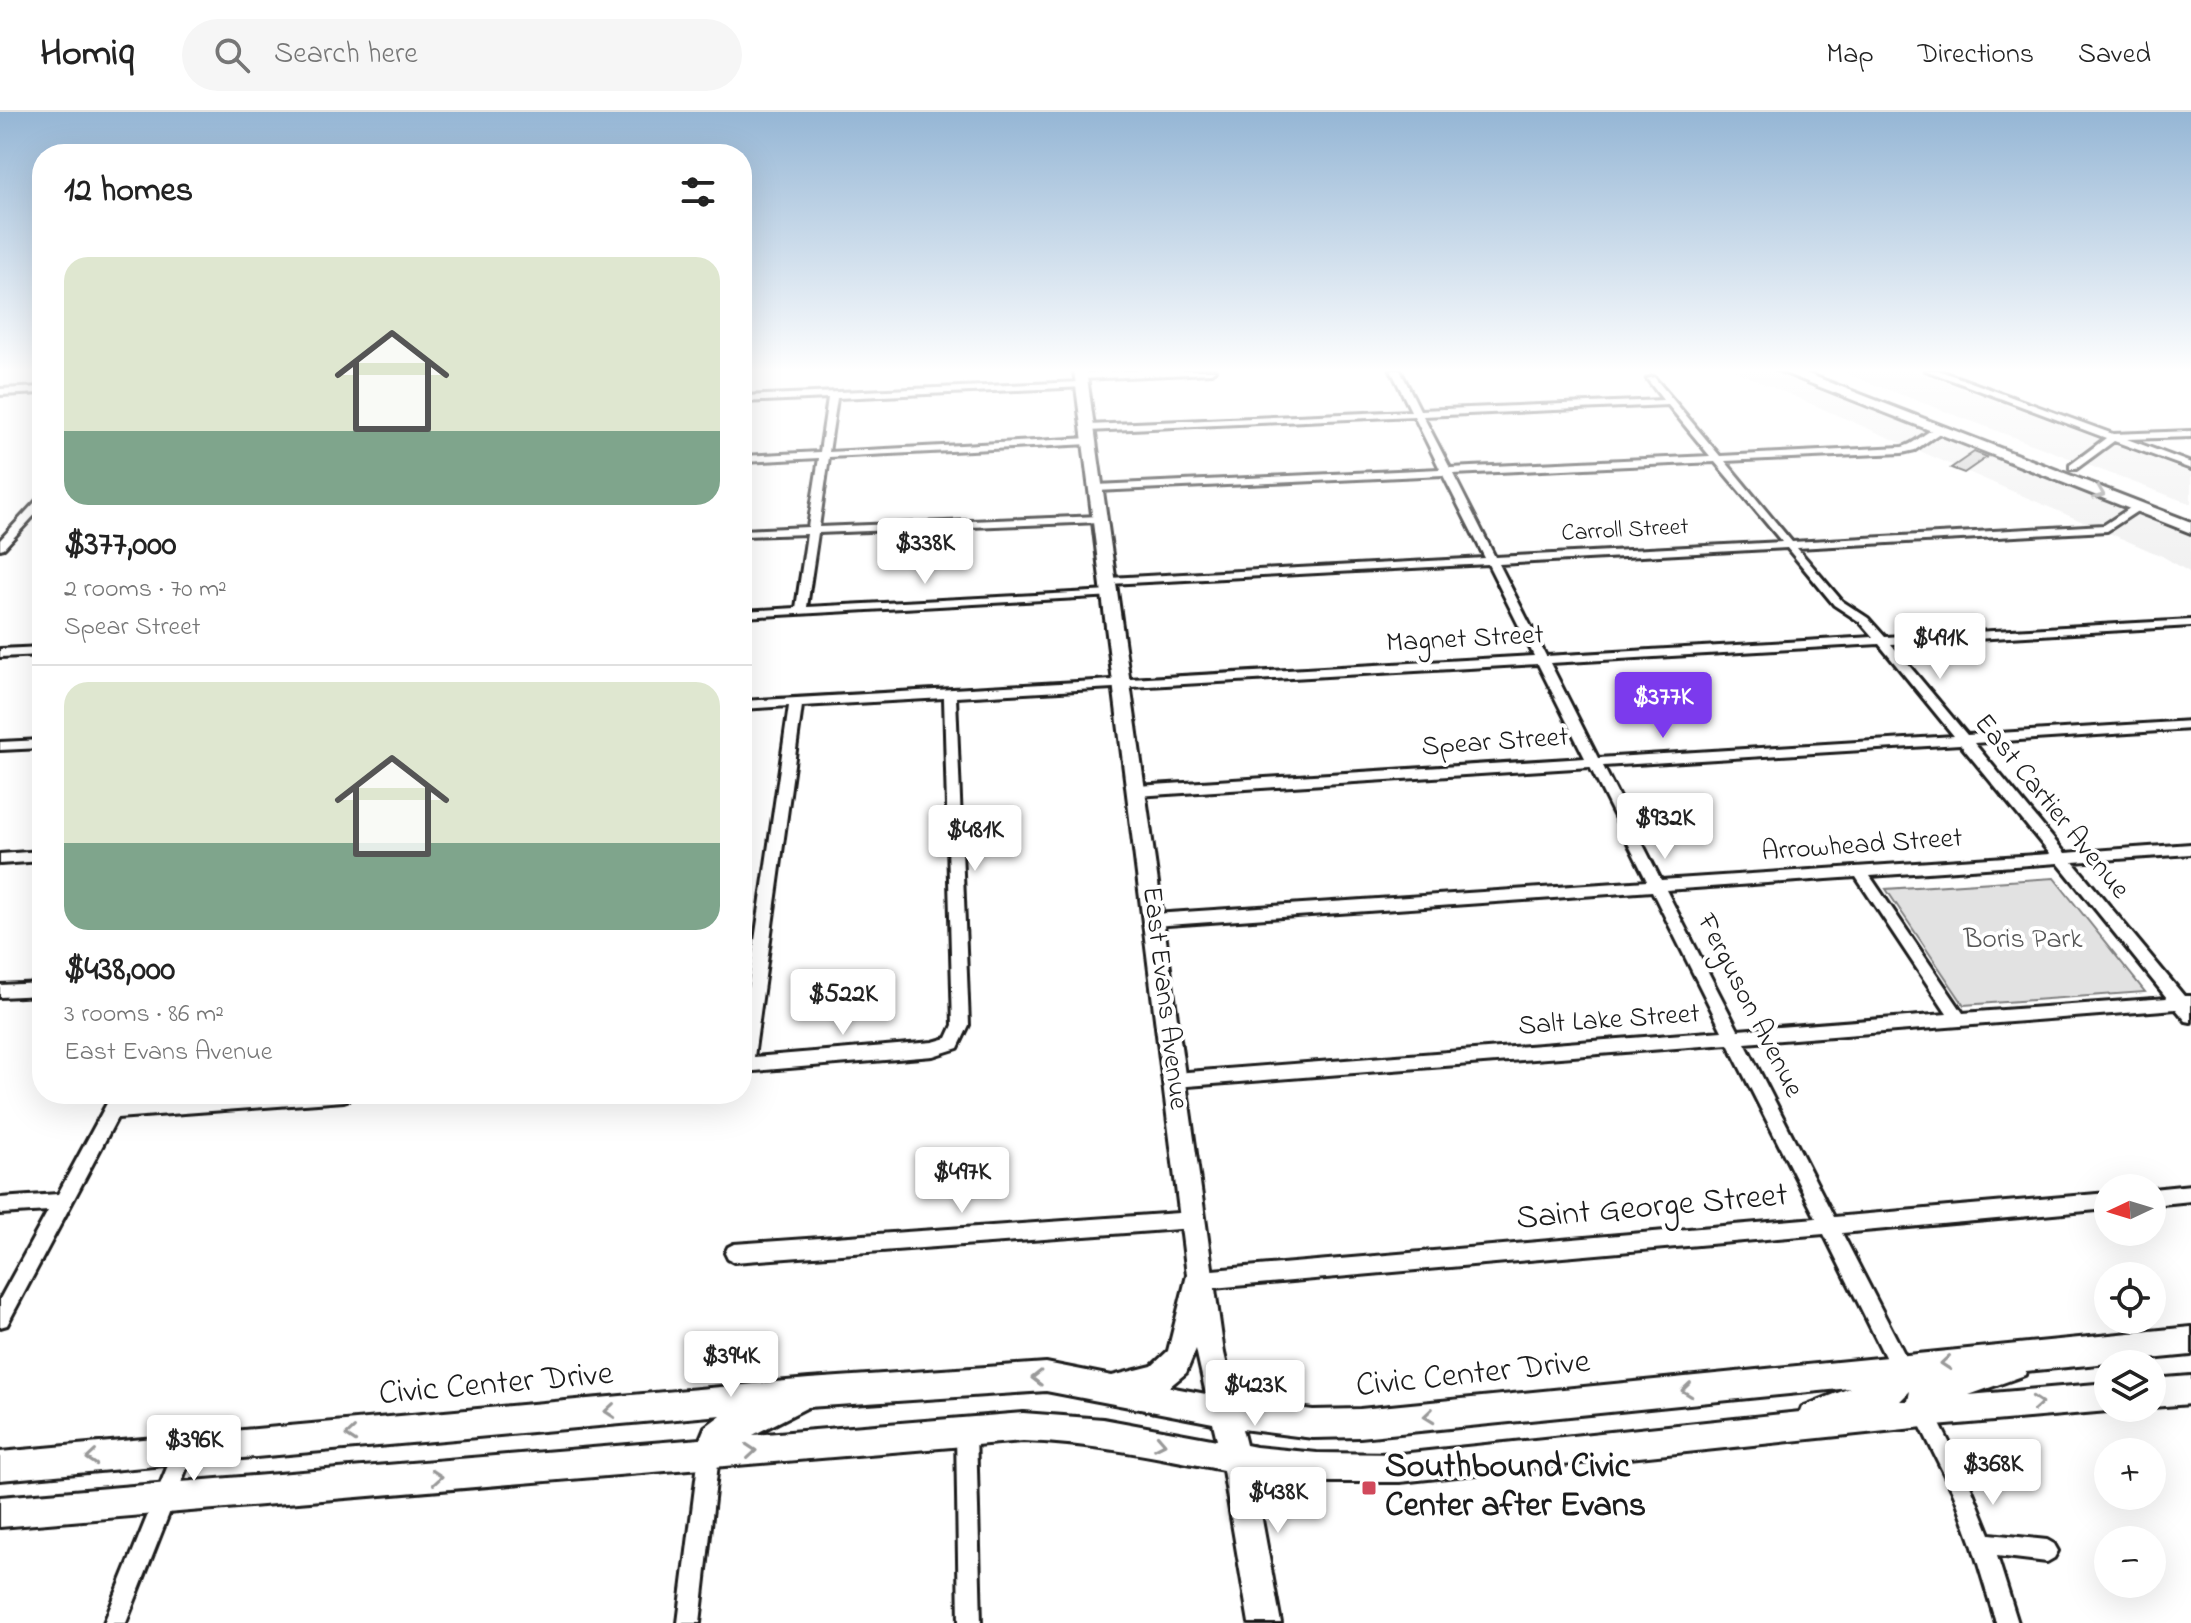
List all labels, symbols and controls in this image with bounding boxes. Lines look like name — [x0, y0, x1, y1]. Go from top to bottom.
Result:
search box — [182, 19, 742, 91]
text: Homiq — [40, 27, 134, 83]
icon: search — [210, 33, 254, 77]
text: Search here — [274, 33, 418, 77]
text: Map — [1826, 35, 1874, 76]
text: Directions — [1918, 35, 2034, 76]
text: Saved — [2078, 35, 2151, 76]
text: 12 homes — [64, 167, 193, 217]
icon: filters — [676, 170, 720, 214]
icon: home — [320, 309, 464, 453]
one-way arrow — [2091, 483, 2105, 499]
street label: Carroll Street — [1561, 510, 1689, 552]
pin: $338K — [869, 518, 981, 586]
text: $377,000 — [64, 521, 177, 571]
text: $338K — [895, 525, 955, 563]
text: 2 rooms · 70 m² — [64, 571, 227, 609]
text: Spear Street — [64, 609, 201, 647]
pin: $491K — [1884, 613, 1996, 681]
street label: Magnet Street — [1385, 615, 1545, 665]
text: $491K — [1912, 620, 1968, 658]
pin: $377K — [1607, 672, 1719, 740]
text: $377K — [1633, 679, 1693, 717]
street label: East Cartier Avenue — [1963, 705, 2139, 909]
street label: Spear Street — [1420, 717, 1570, 769]
icon: home — [320, 734, 464, 878]
pin: $932K — [1609, 793, 1721, 861]
text: $932K — [1635, 800, 1695, 838]
pin: $481K — [919, 805, 1031, 873]
text: $481K — [946, 812, 1004, 850]
street label: Arrowhead Street — [1760, 819, 1964, 873]
street label: East Evans Avenue — [1130, 884, 1198, 1112]
street label: Ferguson Avenue — [1685, 906, 1813, 1105]
park label: Boris Park — [1963, 920, 2083, 961]
text: $438,000 — [64, 946, 175, 996]
pin: $522K — [787, 969, 899, 1037]
text: $522K — [808, 976, 878, 1014]
street label: Salt Lake Street — [1517, 994, 1701, 1048]
text: 3 rooms · 86 m² — [64, 996, 224, 1034]
text: East Evans Avenue — [64, 1034, 272, 1072]
pin: $497K — [906, 1147, 1018, 1215]
text: $497K — [933, 1154, 991, 1192]
street label: Saint George Street — [1514, 1171, 1790, 1245]
north arrow — [2094, 1174, 2166, 1246]
map controls — [2094, 1174, 2166, 1598]
button: locate — [2094, 1262, 2166, 1334]
pin: $394K — [675, 1331, 787, 1399]
text: $394K — [702, 1338, 760, 1376]
street label: Civic Center Drive — [1354, 1338, 1593, 1412]
street label: Civic Center Drive — [377, 1350, 616, 1420]
button: layers — [2094, 1350, 2166, 1422]
one-way arrow — [1939, 1355, 1952, 1372]
pin: $423K — [1199, 1360, 1311, 1428]
text: $423K — [1224, 1367, 1286, 1405]
one-way arrow — [1030, 1369, 1042, 1387]
one-way arrow — [1680, 1381, 1693, 1398]
one-way arrow — [2031, 1395, 2044, 1412]
one-way arrow — [603, 1402, 616, 1419]
one-way arrow — [1422, 1408, 1435, 1425]
pin: $396K — [138, 1415, 250, 1483]
text: $396K — [165, 1422, 223, 1460]
one-way arrow — [344, 1426, 357, 1443]
one-way arrow — [1153, 1434, 1166, 1451]
button: + — [2094, 1438, 2166, 1510]
pin: $368K — [1937, 1439, 2049, 1507]
one-way arrow — [745, 1443, 758, 1460]
place label: Southbound Civic Center after Evans — [1385, 1443, 1646, 1532]
text: $368K — [1963, 1446, 2023, 1484]
one-way arrow — [85, 1449, 98, 1466]
pin: $438K — [1222, 1467, 1334, 1535]
one-way arrow — [431, 1469, 444, 1486]
text: $438K — [1248, 1474, 1308, 1512]
marker: Southbound Civic Center after Evans — [1360, 1479, 1378, 1497]
button: − — [2094, 1526, 2166, 1598]

